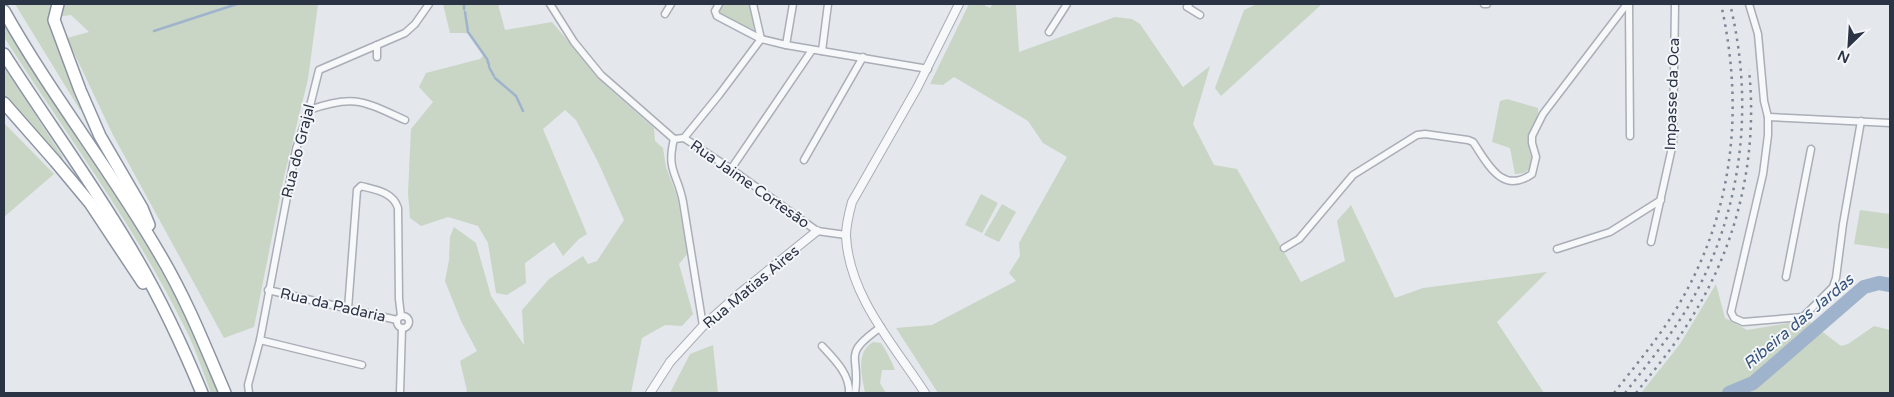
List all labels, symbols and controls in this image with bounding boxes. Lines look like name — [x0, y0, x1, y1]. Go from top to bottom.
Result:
north arrow — [1824, 20, 1874, 70]
street label: Impasse da Oca — [1661, 37, 1683, 151]
text: N — [1835, 46, 1852, 66]
street label: Rua do Grajal — [278, 102, 318, 200]
street label: Rua Jaime Cortesão — [687, 136, 813, 232]
street label: Rua Matias Aires — [699, 242, 803, 332]
water label: Ribeira das Jardas — [1739, 269, 1859, 374]
street label: Rua da Padaria — [278, 284, 388, 326]

